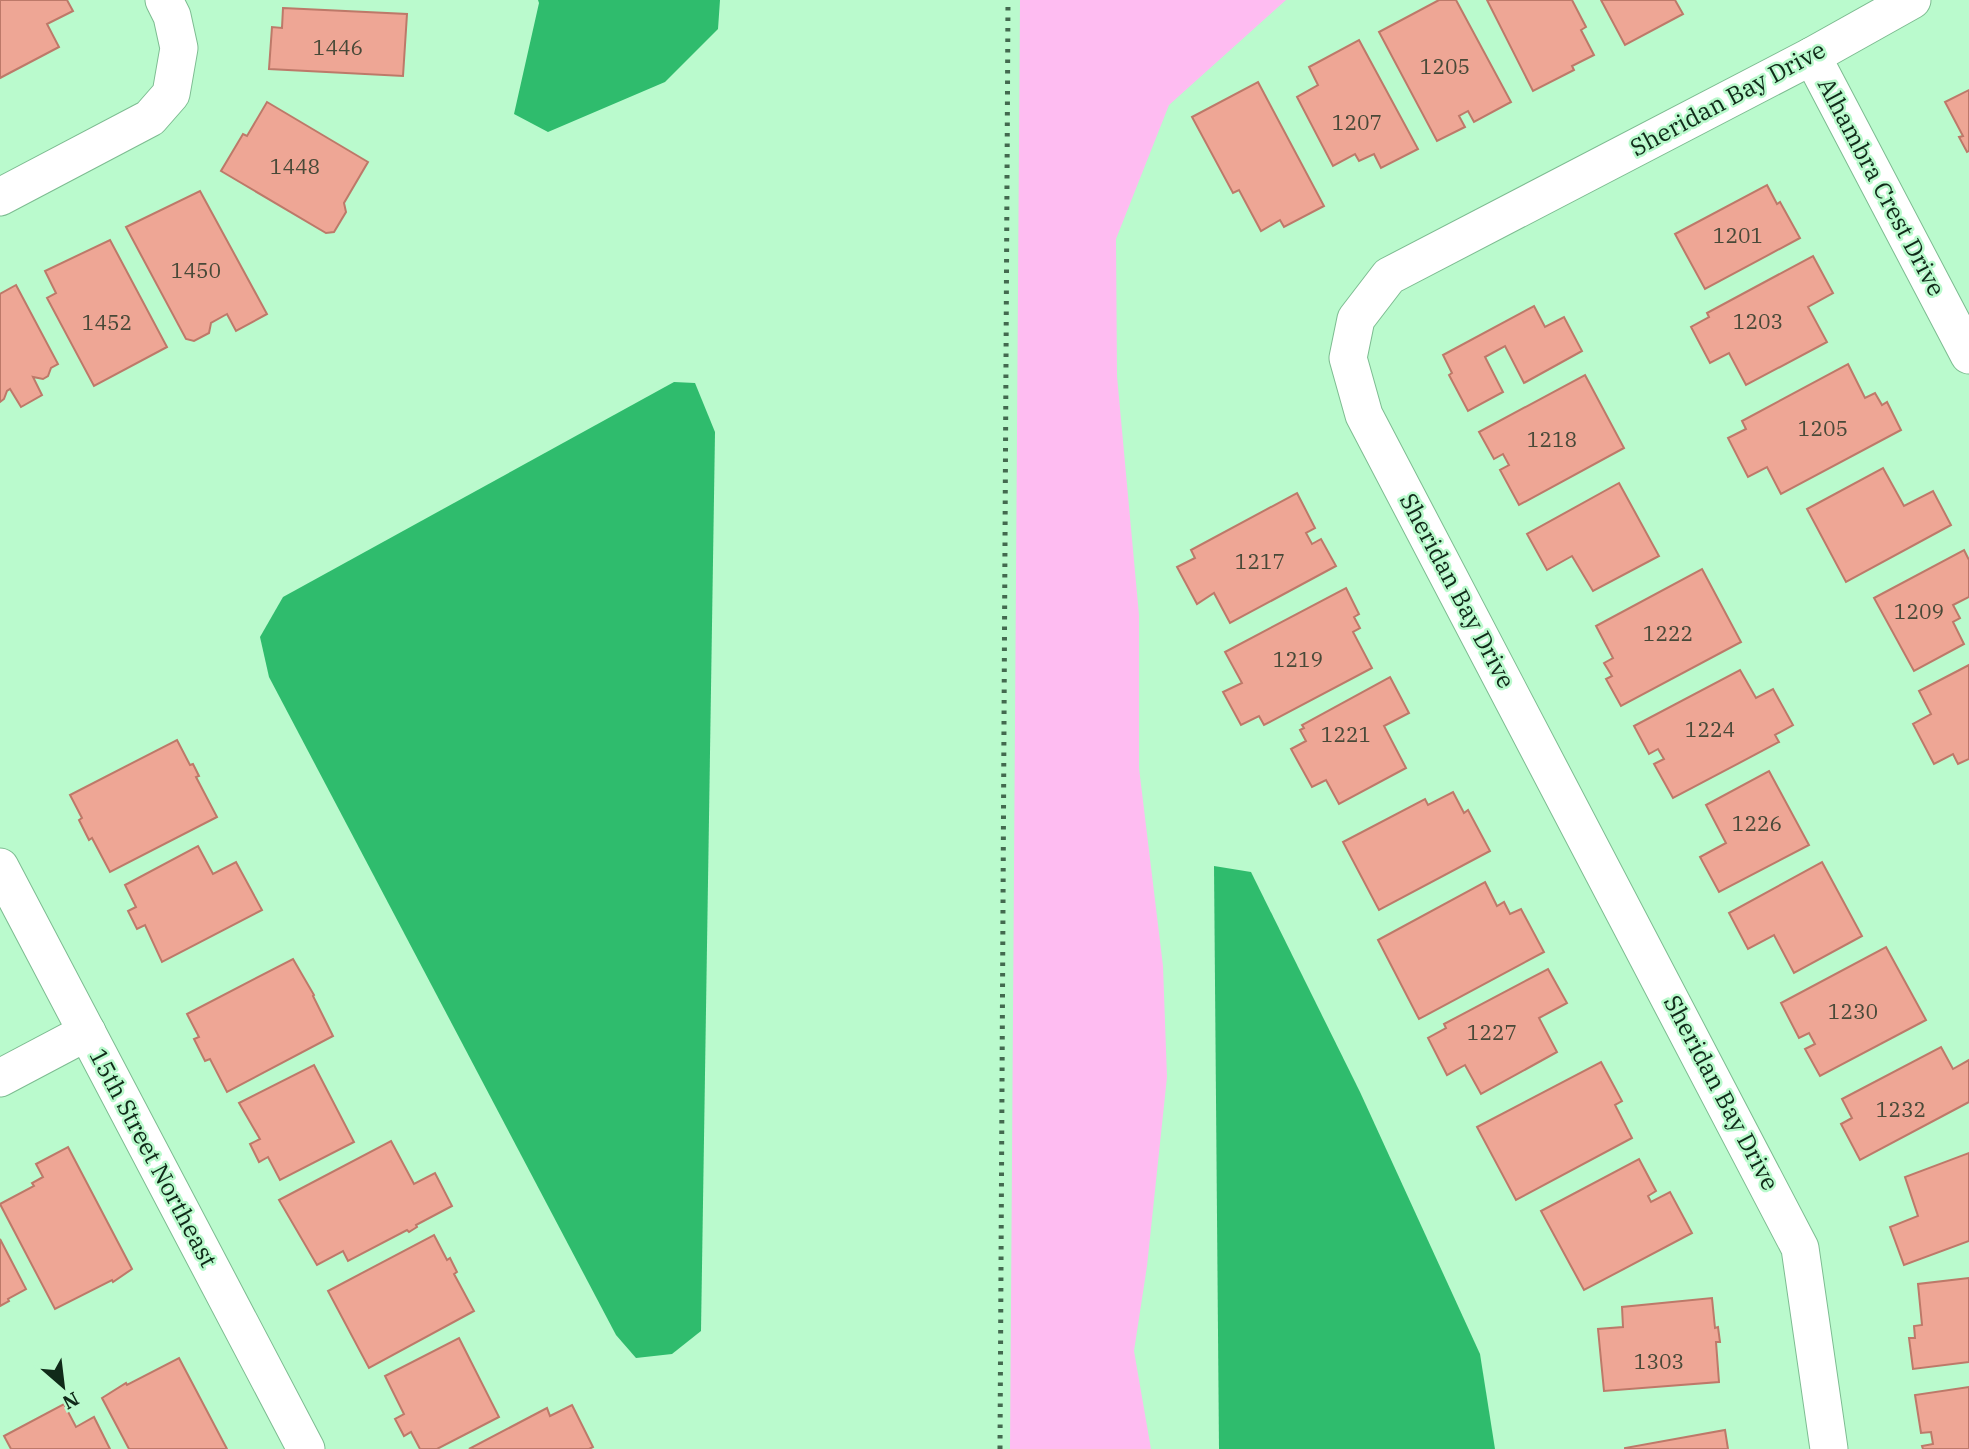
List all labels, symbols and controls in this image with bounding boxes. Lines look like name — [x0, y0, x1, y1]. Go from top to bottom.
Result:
house number: 1446 — [313, 33, 363, 61]
street label: Sheridan Bay Drive — [1624, 33, 1831, 163]
house number: 1205 — [1420, 52, 1470, 80]
street label: Alhambra Crest Drive — [1811, 72, 1953, 301]
house number: 1207 — [1332, 108, 1382, 136]
house number: 1448 — [270, 152, 320, 180]
house number: 1201 — [1713, 221, 1763, 249]
house number: 1450 — [171, 256, 221, 284]
house number: 1203 — [1733, 307, 1783, 335]
house number: 1452 — [82, 308, 132, 336]
house number: 1205 — [1798, 414, 1848, 442]
house number: 1218 — [1527, 425, 1577, 453]
street label: Sheridan Bay Drive — [1393, 487, 1523, 694]
house number: 1217 — [1235, 547, 1285, 575]
house number: 1209 — [1894, 597, 1944, 625]
house number: 1222 — [1643, 619, 1693, 647]
house number: 1219 — [1273, 645, 1323, 673]
house number: 1224 — [1685, 715, 1735, 743]
house number: 1221 — [1321, 720, 1371, 748]
house number: 1226 — [1732, 809, 1782, 837]
street label: Sheridan Bay Drive — [1657, 989, 1787, 1196]
house number: 1230 — [1828, 997, 1878, 1025]
house number: 1227 — [1467, 1018, 1517, 1046]
street label: 15th Street Northeast — [83, 1043, 225, 1273]
house number: 1232 — [1876, 1095, 1926, 1123]
house number: 1303 — [1634, 1347, 1684, 1375]
north arrow — [28, 1351, 98, 1421]
text: N — [59, 1387, 83, 1415]

